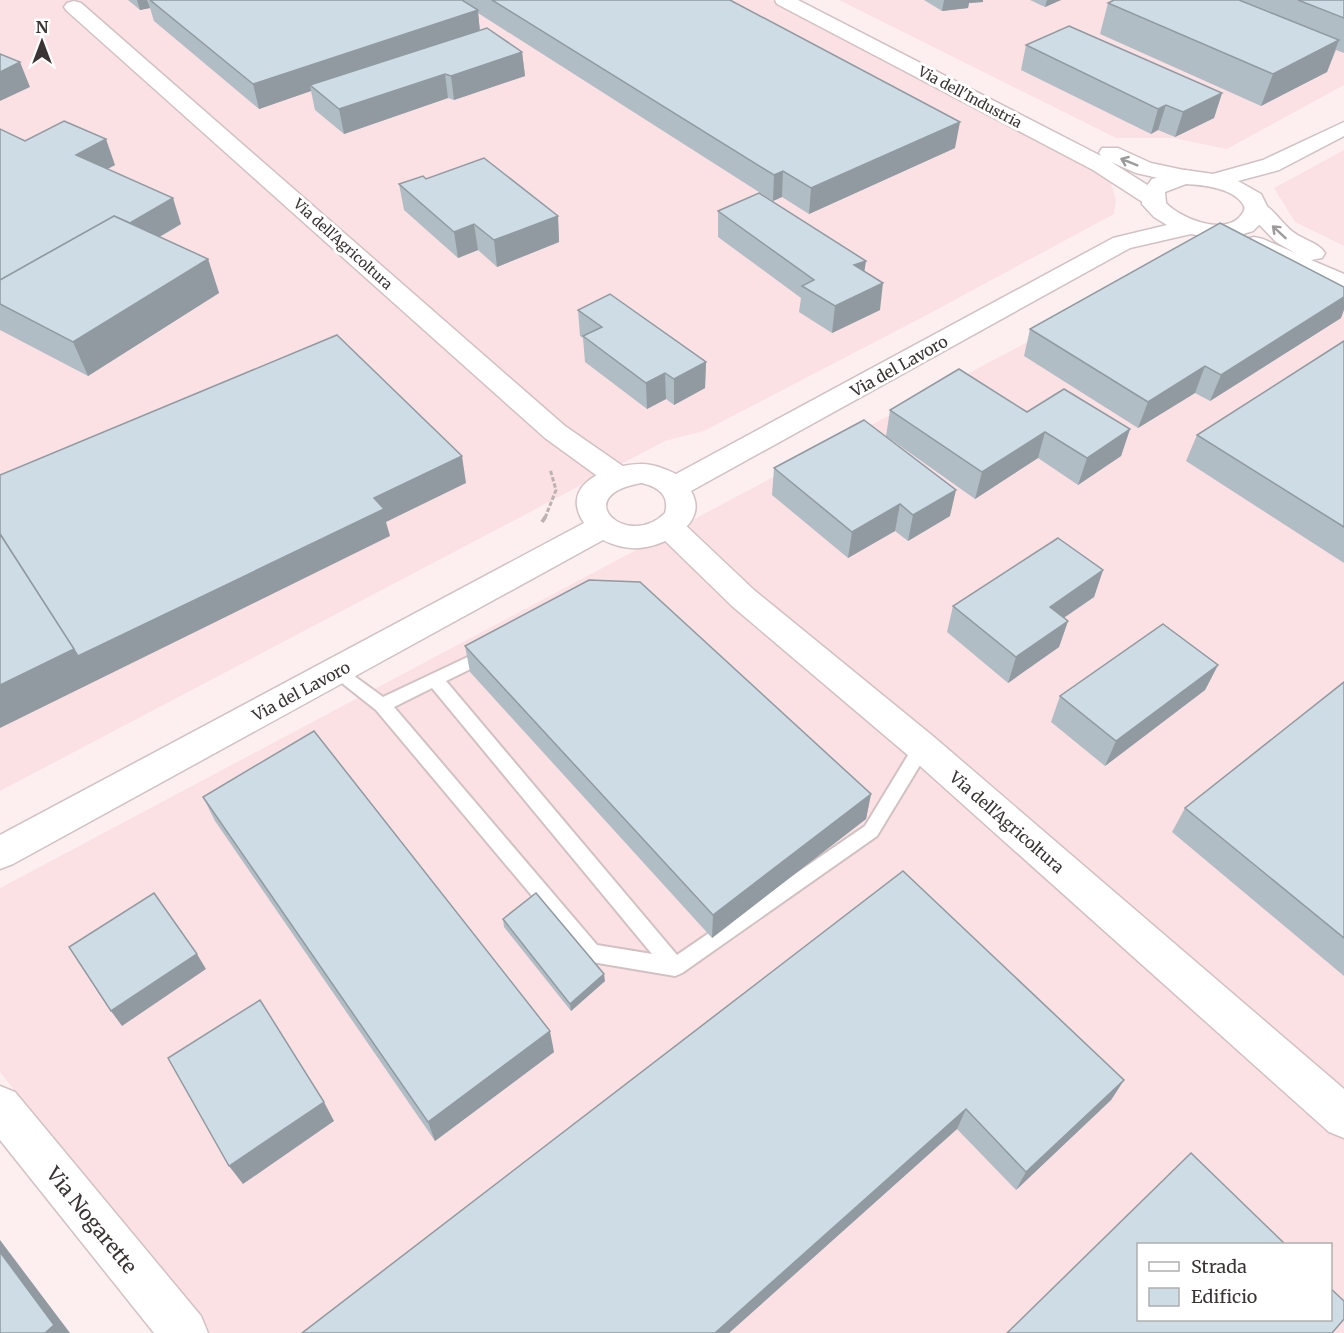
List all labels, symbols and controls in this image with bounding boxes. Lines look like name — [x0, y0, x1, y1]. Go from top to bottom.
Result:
north arrow — [12, 12, 72, 72]
text: N — [36, 17, 49, 37]
street label: Via dell'Industria — [914, 62, 1025, 132]
one-way arrow — [1120, 156, 1138, 167]
street label: Via dell'Agricoltura — [289, 194, 397, 293]
one-way arrow — [1272, 225, 1287, 239]
street label: Via del Lavoro — [846, 331, 951, 401]
street label: Via del Lavoro — [248, 657, 353, 726]
street label: Via dell'Agricoltura — [945, 766, 1069, 877]
street label: Via Nogarette — [41, 1161, 143, 1278]
legend — [1137, 1243, 1332, 1321]
text: Strada — [1191, 1255, 1247, 1278]
text: Edificio — [1191, 1285, 1257, 1308]

